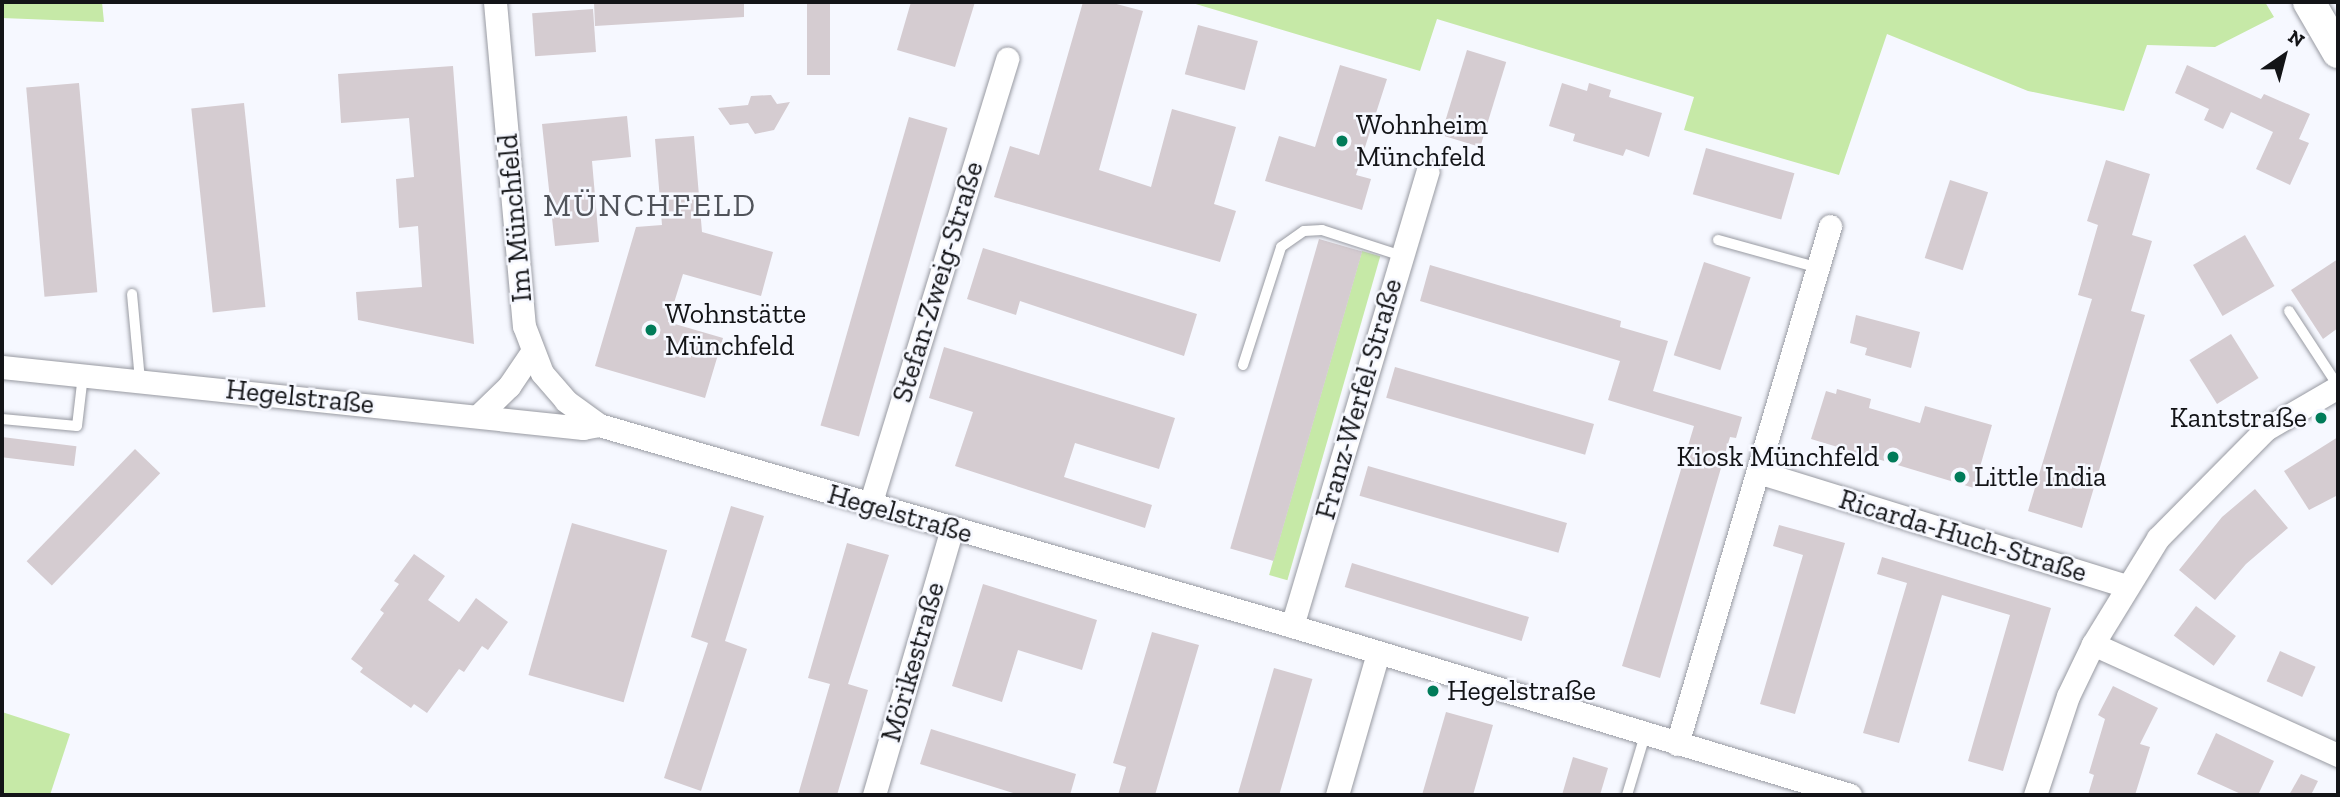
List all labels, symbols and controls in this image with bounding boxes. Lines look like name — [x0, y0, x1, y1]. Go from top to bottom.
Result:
north arrow — [2249, 21, 2319, 91]
text: N — [2284, 25, 2309, 52]
place label: Wohnheim Münchfeld — [1356, 108, 1488, 174]
street label: Im Münchfeld — [491, 132, 539, 304]
marker: Wohnheim Münchfeld — [1334, 133, 1350, 149]
street label: Stefan-Zweig-Straße — [885, 158, 991, 406]
district label: MÜNCHFELD — [544, 186, 756, 224]
street label: Franz-Werfel-Straße — [1309, 275, 1409, 523]
place label: Wohnstätte Münchfeld — [665, 297, 806, 363]
marker: Wohnstätte Münchfeld — [643, 322, 659, 338]
street label: Hegelstraße — [224, 373, 376, 421]
place label: Kantstraße — [2170, 401, 2307, 435]
marker: Kantstraße — [2313, 410, 2329, 426]
place label: Kiosk Münchfeld — [1676, 440, 1879, 474]
marker: Kiosk Münchfeld — [1885, 449, 1901, 465]
place label: Little India — [1974, 460, 2107, 494]
marker: Little India — [1952, 469, 1968, 485]
street label: Hegelstraße — [824, 477, 976, 551]
street label: Ricarda-Huch-Straße — [1835, 482, 2091, 590]
street label: Mörikestraße — [874, 578, 952, 746]
place label: Hegelstraße — [1447, 674, 1596, 708]
marker: Hegelstraße — [1425, 683, 1441, 699]

